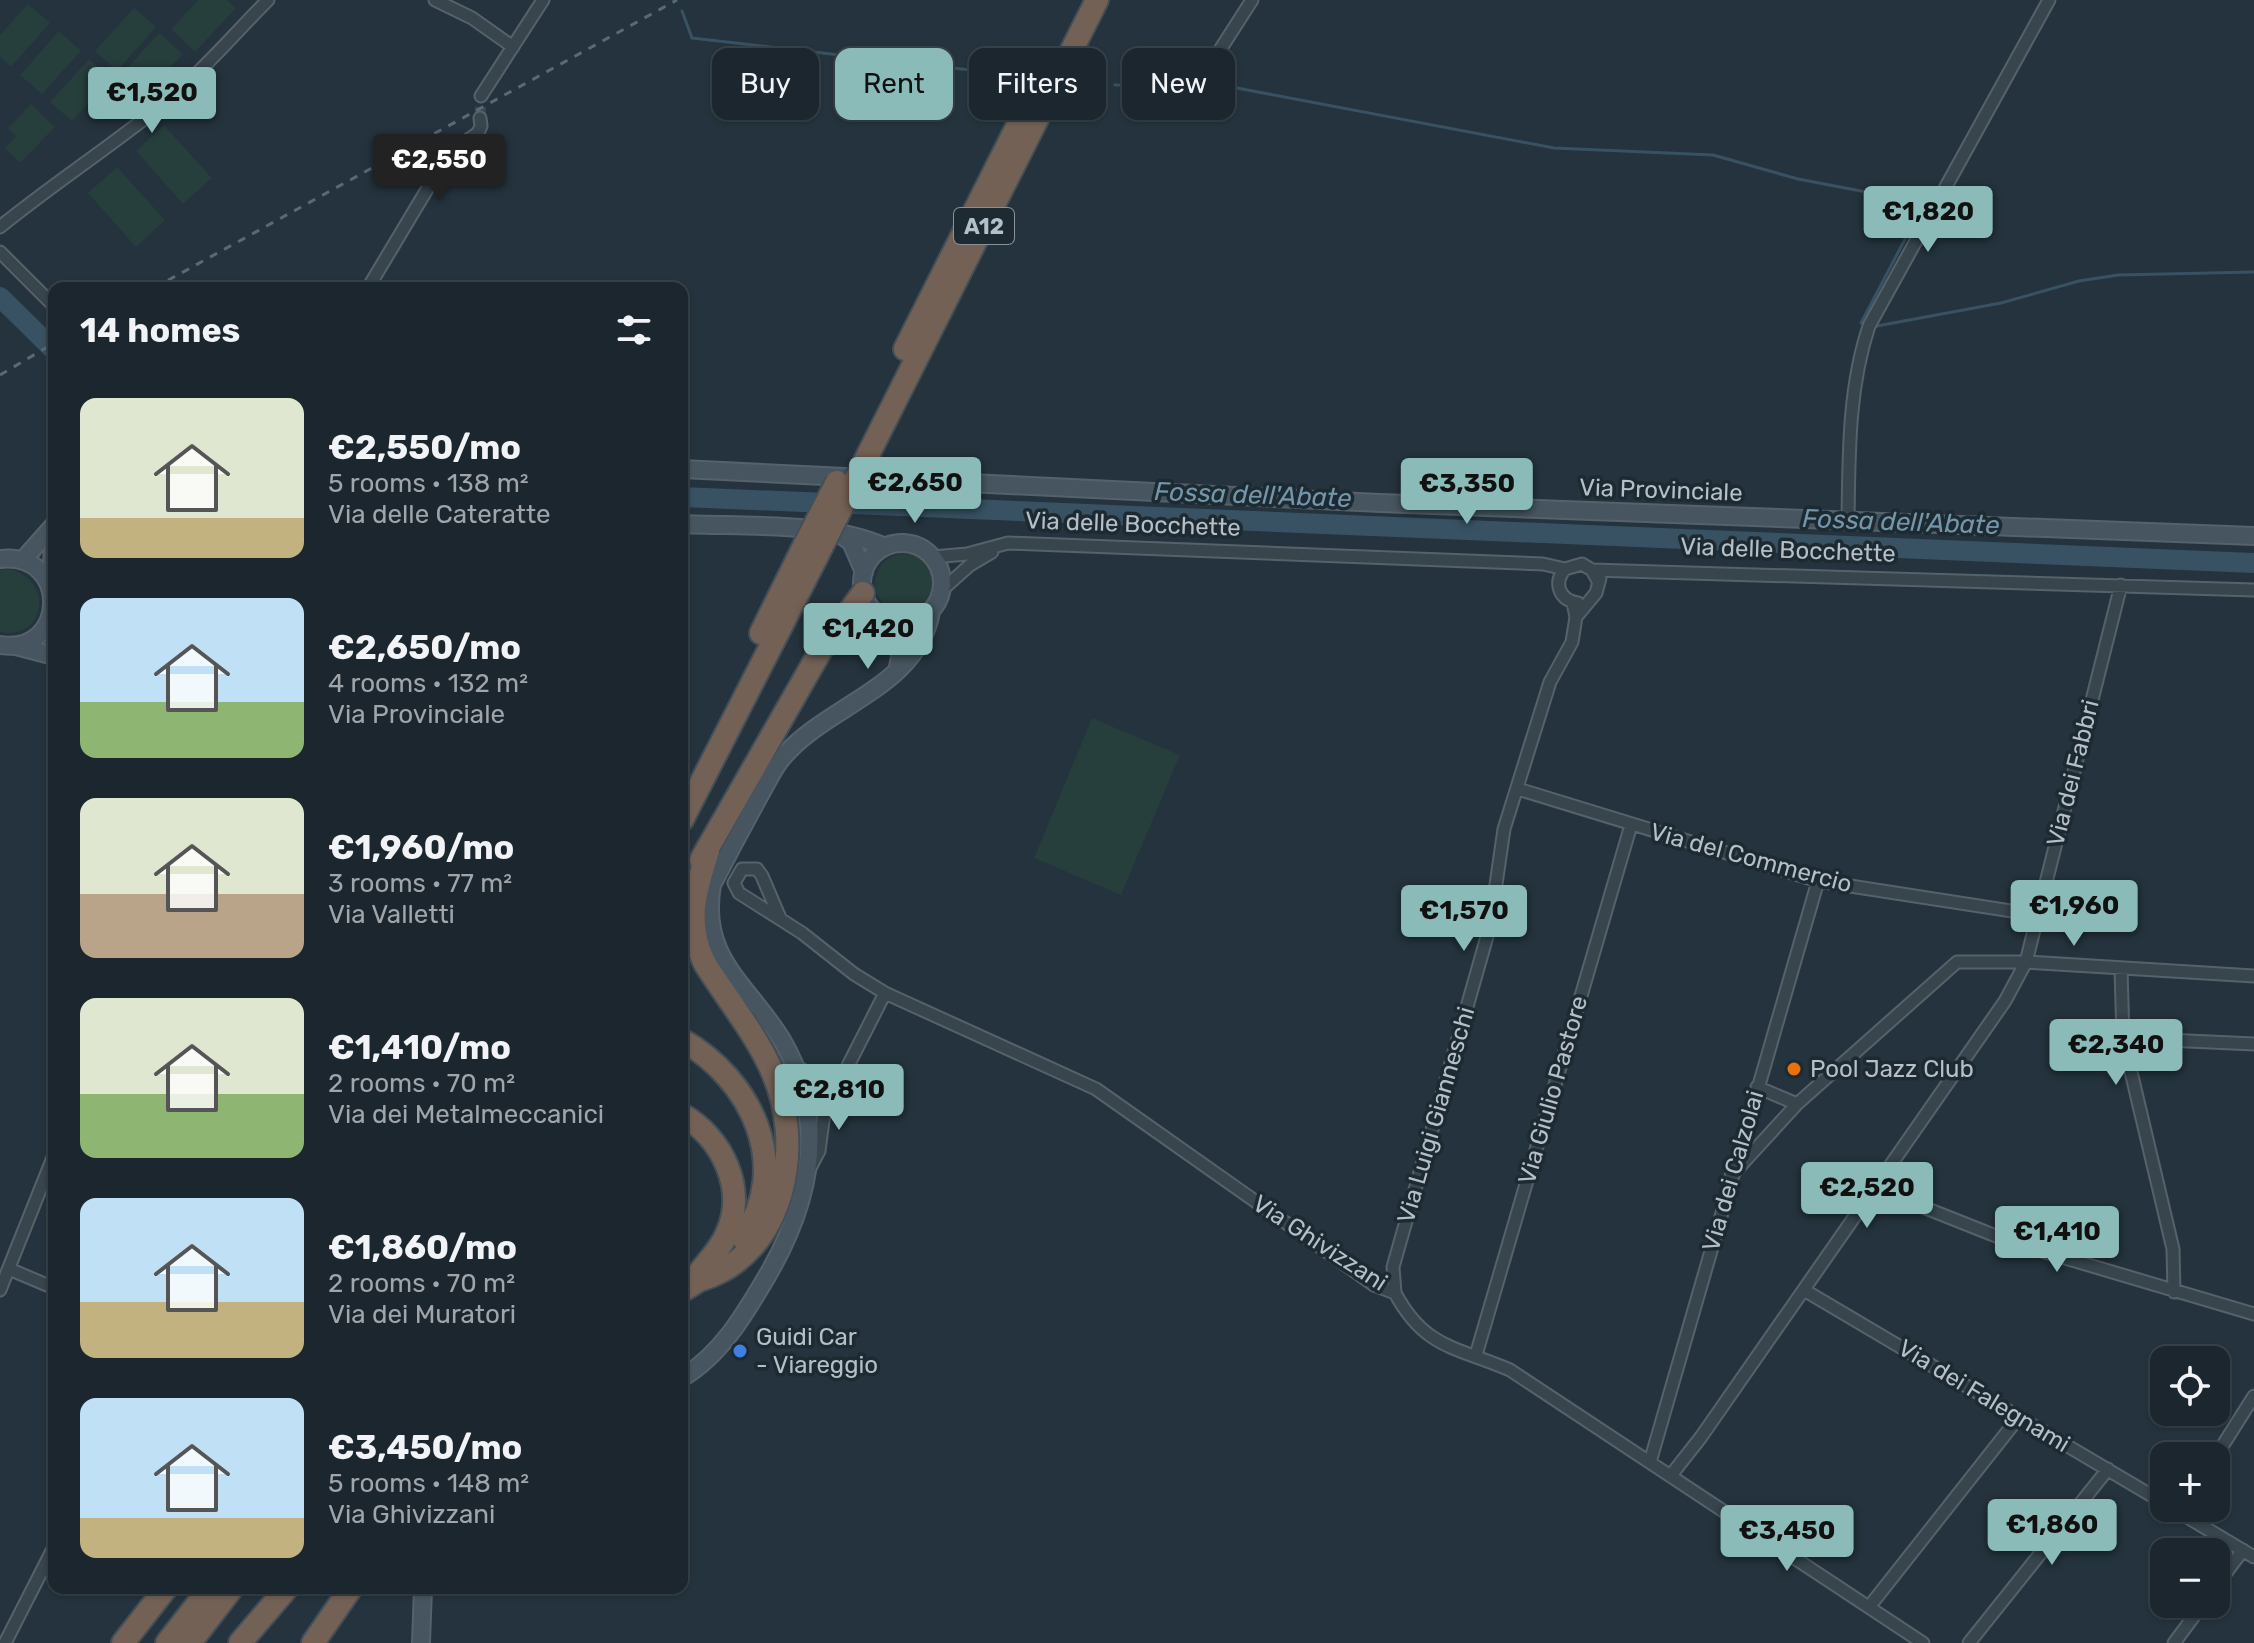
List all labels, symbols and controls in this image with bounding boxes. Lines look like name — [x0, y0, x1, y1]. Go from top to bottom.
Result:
chip: Buy — [712, 48, 819, 120]
chip: Rent — [835, 48, 953, 120]
chip: Filters — [969, 48, 1106, 120]
chip: New — [1122, 48, 1235, 120]
pin: €1,520 — [87, 67, 217, 135]
text: €1,520 — [106, 77, 198, 108]
pin: €2,550 — [374, 134, 504, 202]
text: €2,550 — [391, 144, 487, 175]
pin: €1,820 — [1863, 186, 1993, 254]
text: €1,820 — [1882, 196, 1974, 227]
road number: A12 — [954, 208, 1014, 244]
icon: filters — [612, 308, 656, 352]
text: 14 homes — [80, 310, 240, 351]
text: €2,550/mo — [328, 427, 521, 468]
icon: home — [144, 430, 240, 526]
pin: €2,650 — [850, 457, 980, 525]
pin: €3,350 — [1402, 458, 1532, 526]
text: €2,650 — [867, 467, 963, 498]
text: 5 rooms · 138 m² — [328, 468, 529, 499]
text: €3,350 — [1419, 468, 1515, 499]
street label: Via Provinciale — [1579, 473, 1743, 507]
water label: Fossa dell'Abate — [1154, 476, 1353, 514]
text: Via delle Cateratte — [328, 499, 551, 530]
water label: Fossa dell'Abate — [1802, 503, 2001, 541]
street label: Via delle Bocchette — [1025, 506, 1241, 542]
street label: Via delle Bocchette — [1680, 532, 1896, 568]
pin: €1,420 — [803, 603, 933, 671]
text: €1,420 — [822, 613, 914, 644]
text: €2,650/mo — [328, 627, 521, 668]
icon: home — [144, 630, 240, 726]
text: 4 rooms · 132 m² — [328, 668, 528, 699]
street label: Via dei Fabbri — [2041, 697, 2105, 849]
text: Via Provinciale — [328, 699, 505, 730]
street label: Via del Commercio — [1647, 818, 1855, 898]
text: €1,960/mo — [328, 827, 514, 868]
icon: home — [144, 830, 240, 926]
text: 3 rooms · 77 m² — [328, 868, 512, 899]
pin: €1,960 — [2009, 880, 2139, 948]
pin: €1,570 — [1399, 885, 1529, 953]
text: €1,960 — [2029, 890, 2119, 921]
text: €1,570 — [1419, 895, 1509, 926]
text: Via Valletti — [328, 899, 455, 930]
street label: Via Giulio Pastore — [1513, 993, 1593, 1187]
street label: Via Luigi Gianneschi — [1392, 1004, 1480, 1226]
pin: €2,340 — [2051, 1019, 2181, 1087]
text: €1,410/mo — [328, 1027, 511, 1068]
text: €2,340 — [2067, 1029, 2165, 1060]
icon: home — [144, 1030, 240, 1126]
place label: Pool Jazz Club — [1810, 1055, 1974, 1083]
marker: Pool Jazz Club — [1785, 1060, 1803, 1078]
pin: €2,810 — [774, 1064, 904, 1132]
text: 2 rooms · 70 m² — [328, 1068, 515, 1099]
text: €2,810 — [793, 1074, 885, 1105]
street label: Via dei Calzolai — [1697, 1087, 1769, 1255]
text: Via dei Metalmeccanici — [328, 1099, 604, 1130]
pin: €2,520 — [1802, 1162, 1932, 1230]
text: €2,520 — [1819, 1172, 1915, 1203]
street label: Via Ghivizzani — [1248, 1189, 1392, 1297]
pin: €1,410 — [1992, 1206, 2122, 1274]
text: €1,410 — [2013, 1216, 2101, 1247]
text: €1,860/mo — [328, 1227, 517, 1268]
icon: home — [144, 1230, 240, 1326]
text: 2 rooms · 70 m² — [328, 1268, 515, 1299]
text: Via dei Muratori — [328, 1299, 516, 1330]
place label: Guidi Car - Viareggio — [756, 1323, 878, 1379]
street label: Via dei Falegnami — [1893, 1334, 2075, 1458]
marker: Guidi Car - Viareggio — [731, 1342, 749, 1360]
map controls — [2150, 1346, 2230, 1618]
button: locate — [2150, 1346, 2230, 1426]
text: €3,450/mo — [328, 1427, 522, 1468]
icon: home — [144, 1430, 240, 1526]
button: + — [2150, 1442, 2230, 1522]
text: 5 rooms · 148 m² — [328, 1468, 529, 1499]
text: Via Ghivizzani — [328, 1499, 495, 1530]
pin: €1,860 — [1987, 1499, 2117, 1567]
pin: €3,450 — [1722, 1505, 1852, 1573]
text: €1,860 — [2006, 1509, 2098, 1540]
text: €3,450 — [1739, 1515, 1835, 1546]
button: − — [2150, 1538, 2230, 1618]

